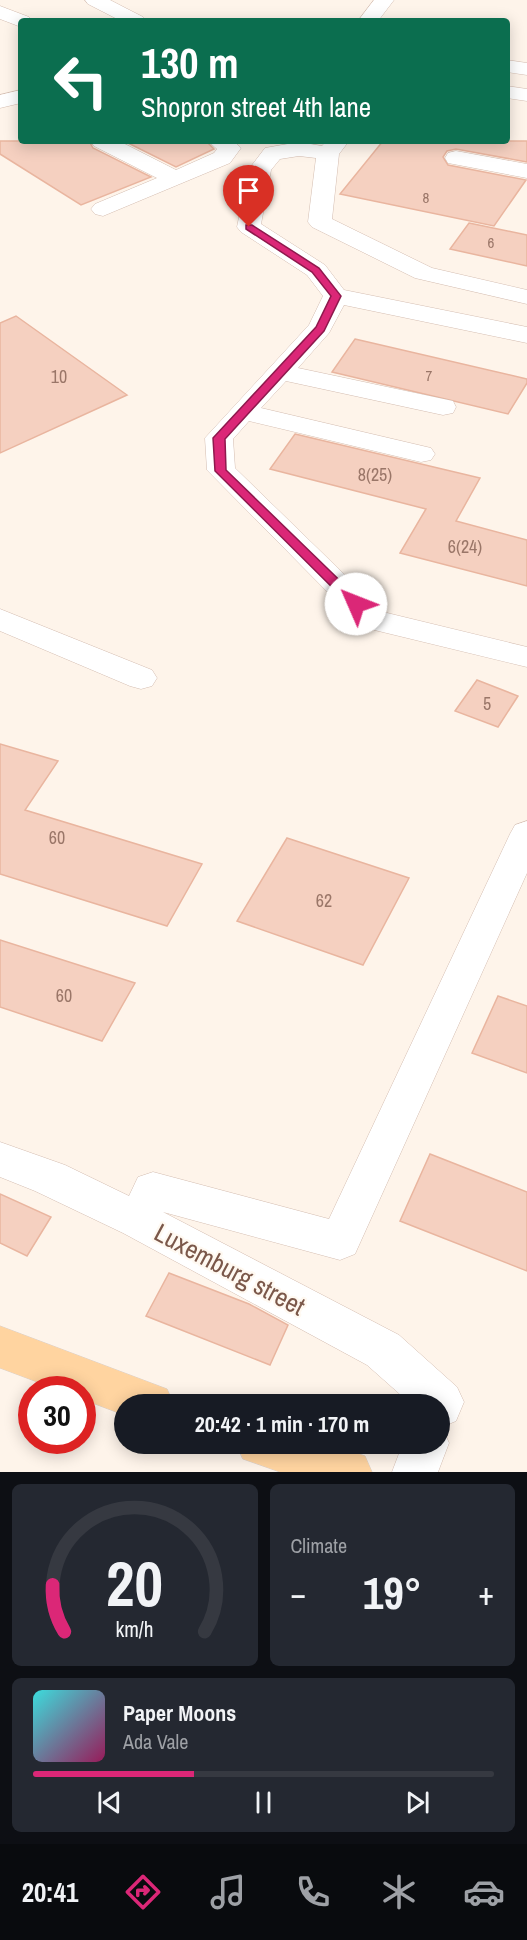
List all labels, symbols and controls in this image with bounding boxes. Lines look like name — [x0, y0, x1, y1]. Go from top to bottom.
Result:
text: 130 m — [141, 35, 239, 91]
icon: left — [42, 42, 120, 120]
text: Shopron street 4th lane — [141, 89, 371, 125]
pin — [223, 165, 274, 227]
icon: arrive — [232, 174, 265, 207]
house number: 8 — [423, 187, 430, 208]
house number: 6 — [488, 232, 495, 253]
house number: 10 — [51, 364, 67, 389]
house number: 7 — [426, 365, 433, 386]
house number: 8(25) — [358, 462, 392, 487]
house number: 6(24) — [448, 534, 482, 559]
position arrow — [324, 572, 388, 636]
house number: 5 — [483, 691, 491, 716]
house number: 60 — [49, 825, 65, 850]
house number: 62 — [316, 888, 332, 913]
house number: 60 — [56, 983, 72, 1008]
street label: Luxemburg street — [149, 1215, 312, 1323]
speed limit sign: 30 — [18, 1376, 96, 1454]
text: 20:42 · 1 min · 170 m — [195, 1409, 369, 1439]
text: Climate — [291, 1532, 347, 1559]
text: 20 — [106, 1541, 163, 1625]
text: 19° — [363, 1562, 422, 1623]
text: − — [291, 1571, 306, 1615]
text: + — [478, 1571, 494, 1615]
text: km/h — [116, 1615, 154, 1644]
text: Paper Moons — [123, 1698, 236, 1728]
text: Ada Vale — [123, 1728, 188, 1755]
icon: previous — [93, 1786, 126, 1819]
icon: pause — [247, 1786, 280, 1819]
icon: next — [401, 1786, 434, 1819]
icon: directions — [122, 1871, 164, 1913]
icon: music — [207, 1871, 249, 1913]
icon: phone — [292, 1871, 334, 1913]
icon: climate — [378, 1871, 420, 1913]
icon: car — [463, 1871, 505, 1913]
text: 20:41 — [22, 1874, 78, 1910]

